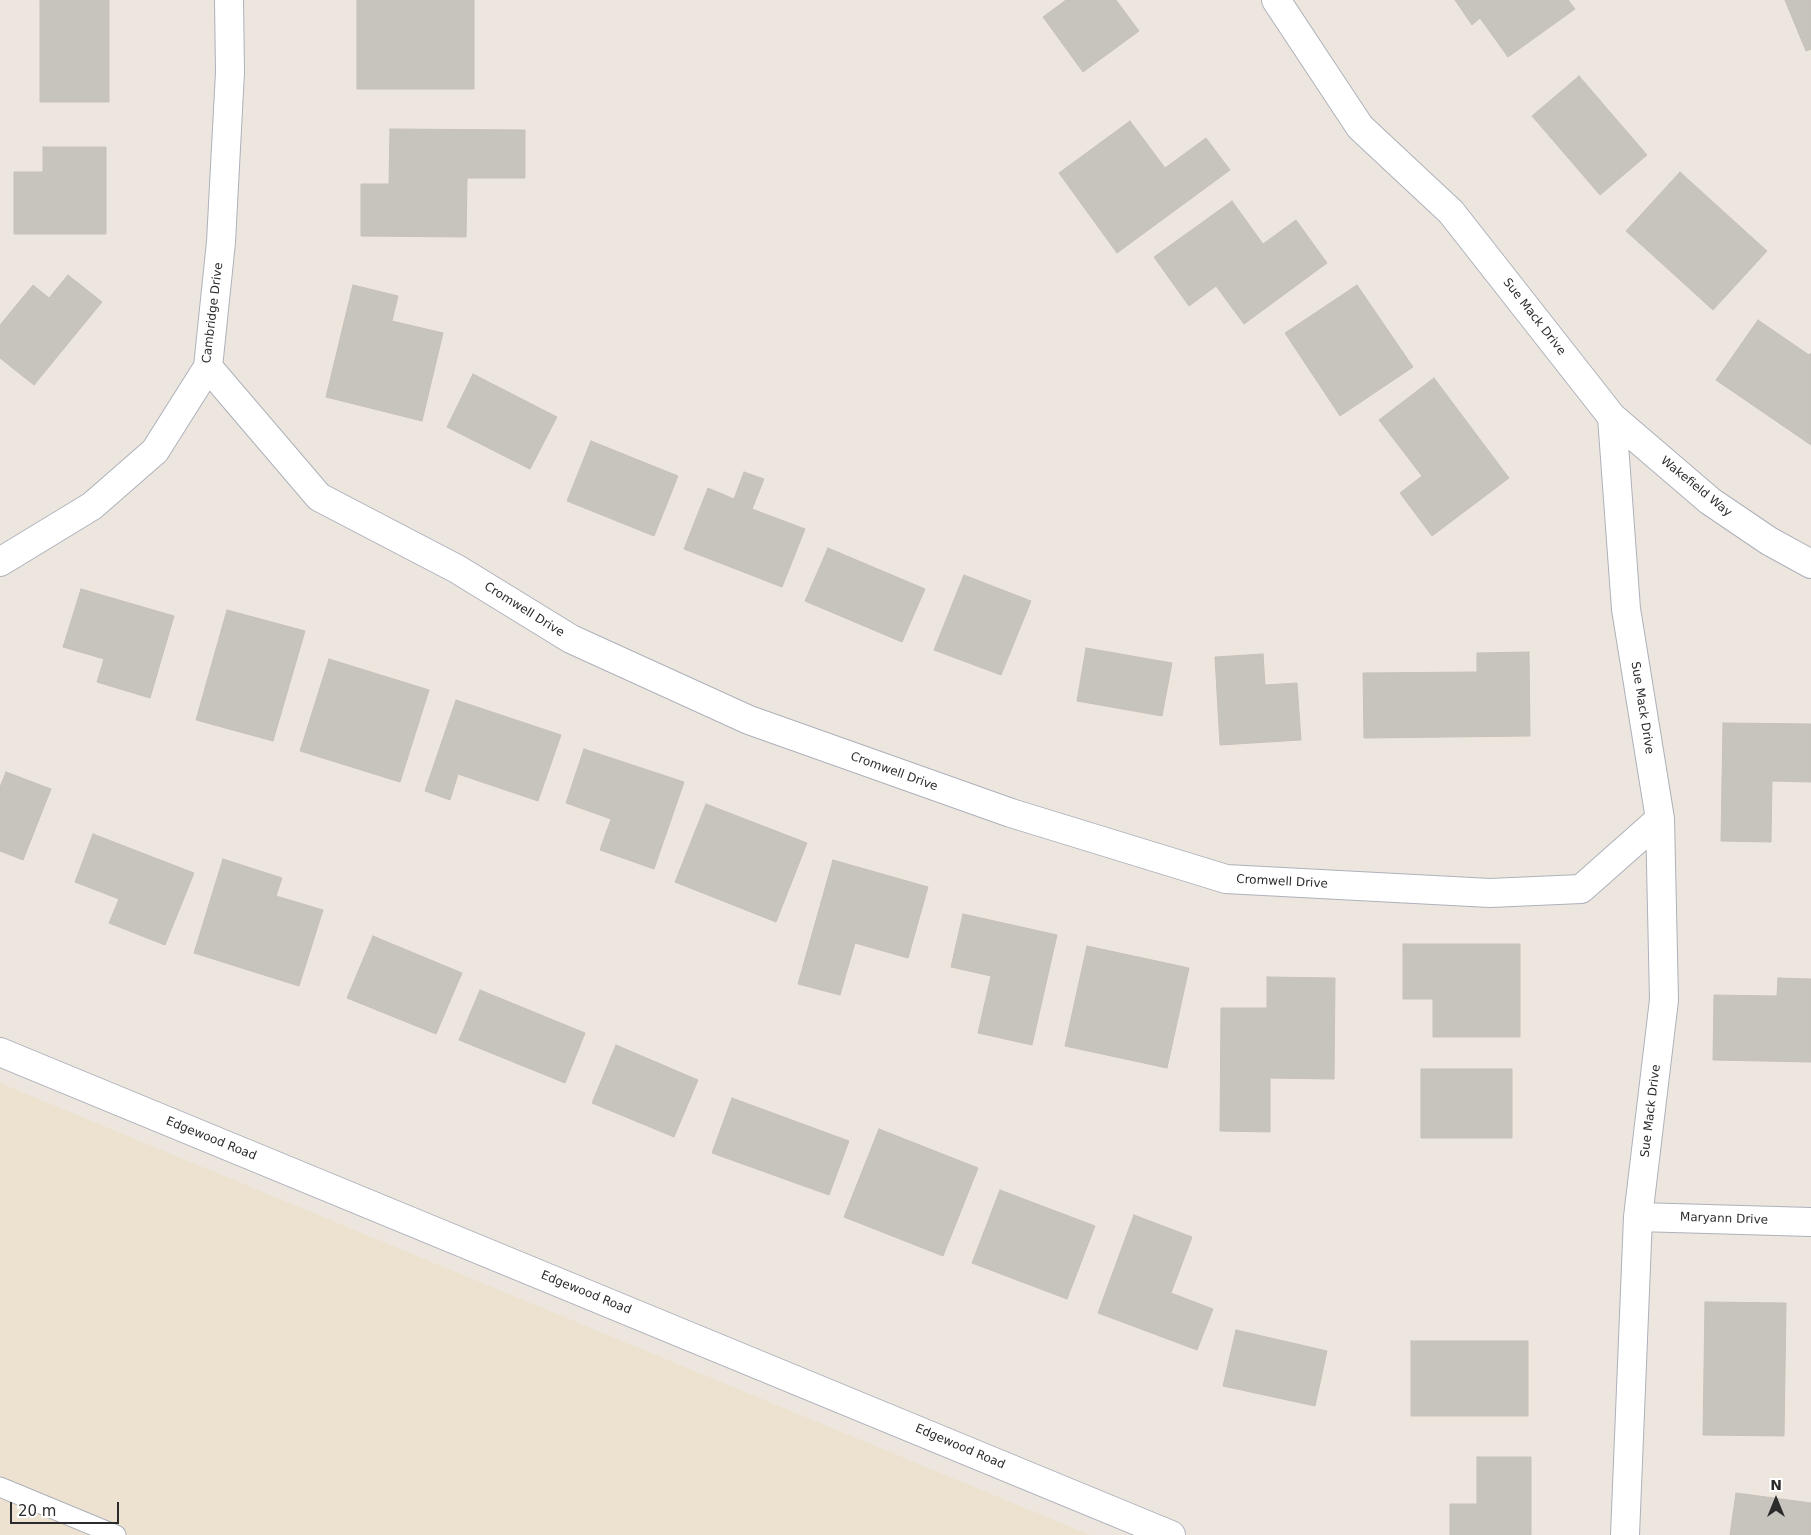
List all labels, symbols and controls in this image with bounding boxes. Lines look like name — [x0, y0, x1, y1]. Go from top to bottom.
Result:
street label: Cambridge Drive — [200, 262, 226, 364]
street label: Sue Mack Drive — [1500, 276, 1568, 358]
street label: Wakefield Way — [1657, 454, 1735, 520]
street label: Cromwell Drive — [481, 580, 567, 640]
street label: Sue Mack Drive — [1628, 661, 1656, 755]
street label: Cromwell Drive — [848, 750, 940, 794]
street label: Cromwell Drive — [1236, 872, 1328, 892]
street label: Sue Mack Drive — [1638, 1064, 1664, 1158]
street label: Edgewood Road — [164, 1114, 258, 1164]
street label: Maryann Drive — [1680, 1210, 1768, 1228]
street label: Edgewood Road — [539, 1268, 633, 1318]
street label: Edgewood Road — [913, 1422, 1007, 1472]
north arrow — [1751, 1475, 1801, 1525]
text: N — [1770, 1477, 1782, 1493]
scale bar — [12, 1492, 121, 1524]
text: 20 m — [18, 1502, 56, 1520]

